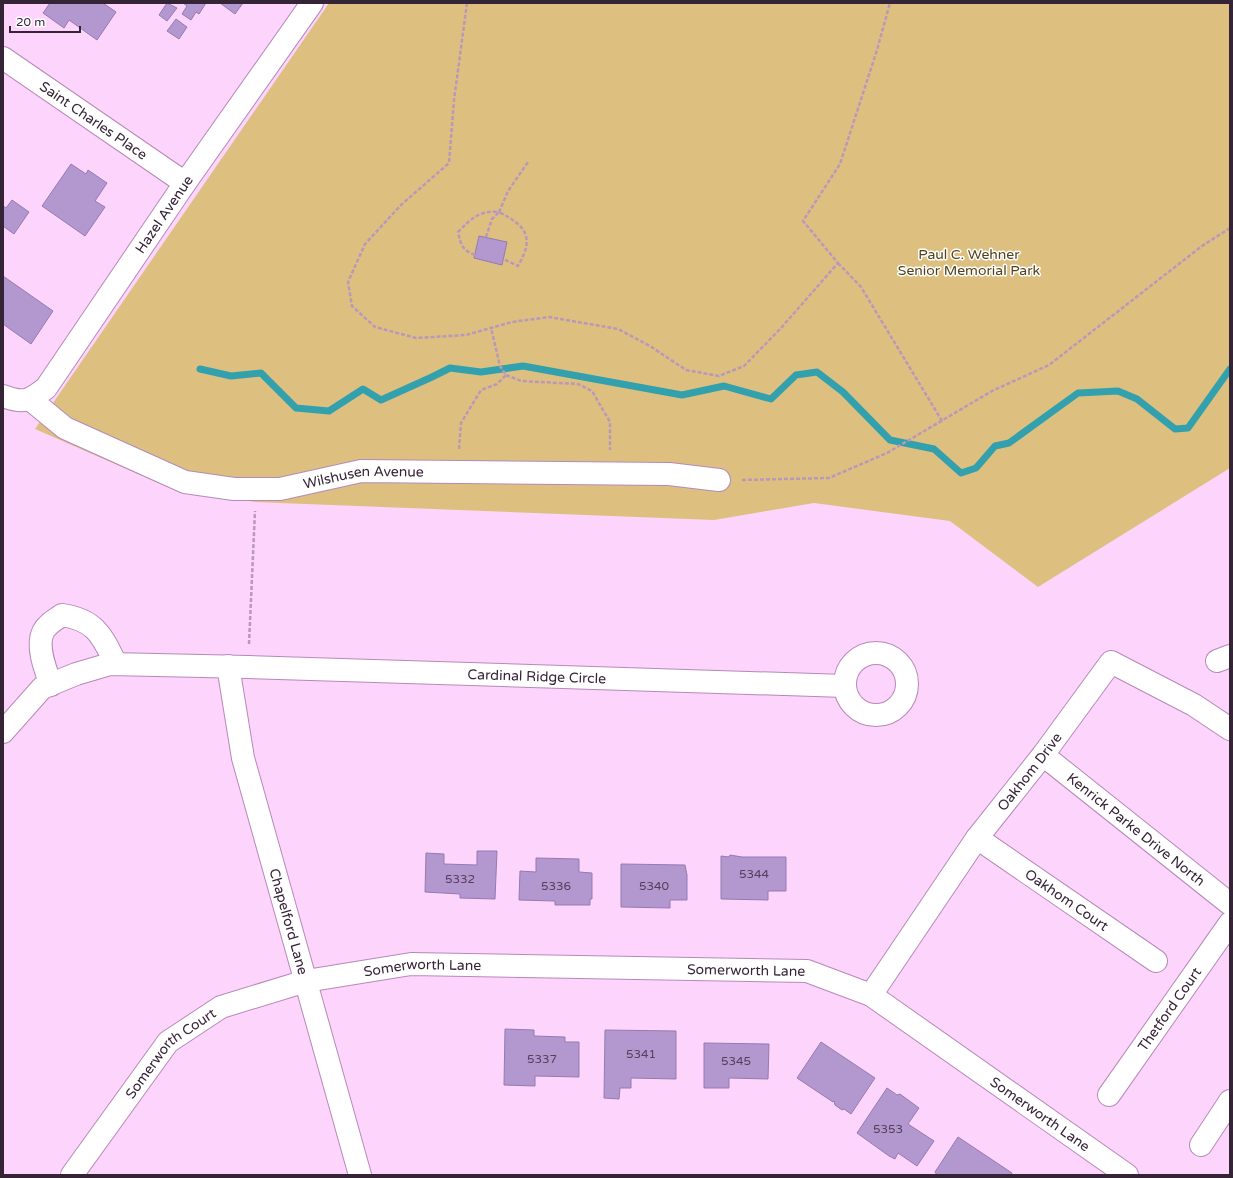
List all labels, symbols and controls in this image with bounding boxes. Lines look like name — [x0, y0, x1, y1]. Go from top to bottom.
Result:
scale bar — [10, 8, 80, 34]
text: 20 m — [16, 15, 45, 29]
street label: Saint Charles Place — [36, 78, 150, 164]
street label: Hazel Avenue — [132, 172, 197, 257]
park label: Paul C. Wehner Senior Memorial Park — [898, 246, 1041, 279]
street label: Wilshusen Avenue — [302, 463, 424, 493]
street label: Cardinal Ridge Circle — [467, 666, 606, 687]
street label: Oakhom Drive — [994, 729, 1066, 815]
street label: Kenrick Parke Drive North — [1063, 769, 1208, 890]
street label: Chapelford Lane — [265, 866, 311, 977]
street label: Oakhom Court — [1022, 866, 1112, 935]
house number: 5344 — [739, 867, 770, 881]
house number: 5332 — [445, 872, 475, 886]
house number: 5336 — [541, 879, 571, 893]
house number: 5340 — [639, 879, 670, 893]
street label: Somerworth Lane — [362, 956, 481, 981]
street label: Somerworth Lane — [687, 961, 805, 980]
street label: Thetford Court — [1134, 964, 1206, 1055]
street label: Somerworth Court — [122, 1004, 220, 1102]
house number: 5341 — [626, 1047, 656, 1061]
house number: 5337 — [527, 1052, 557, 1066]
house number: 5345 — [721, 1054, 751, 1068]
street label: Somerworth Lane — [987, 1073, 1093, 1155]
house number: 5353 — [873, 1122, 903, 1136]

